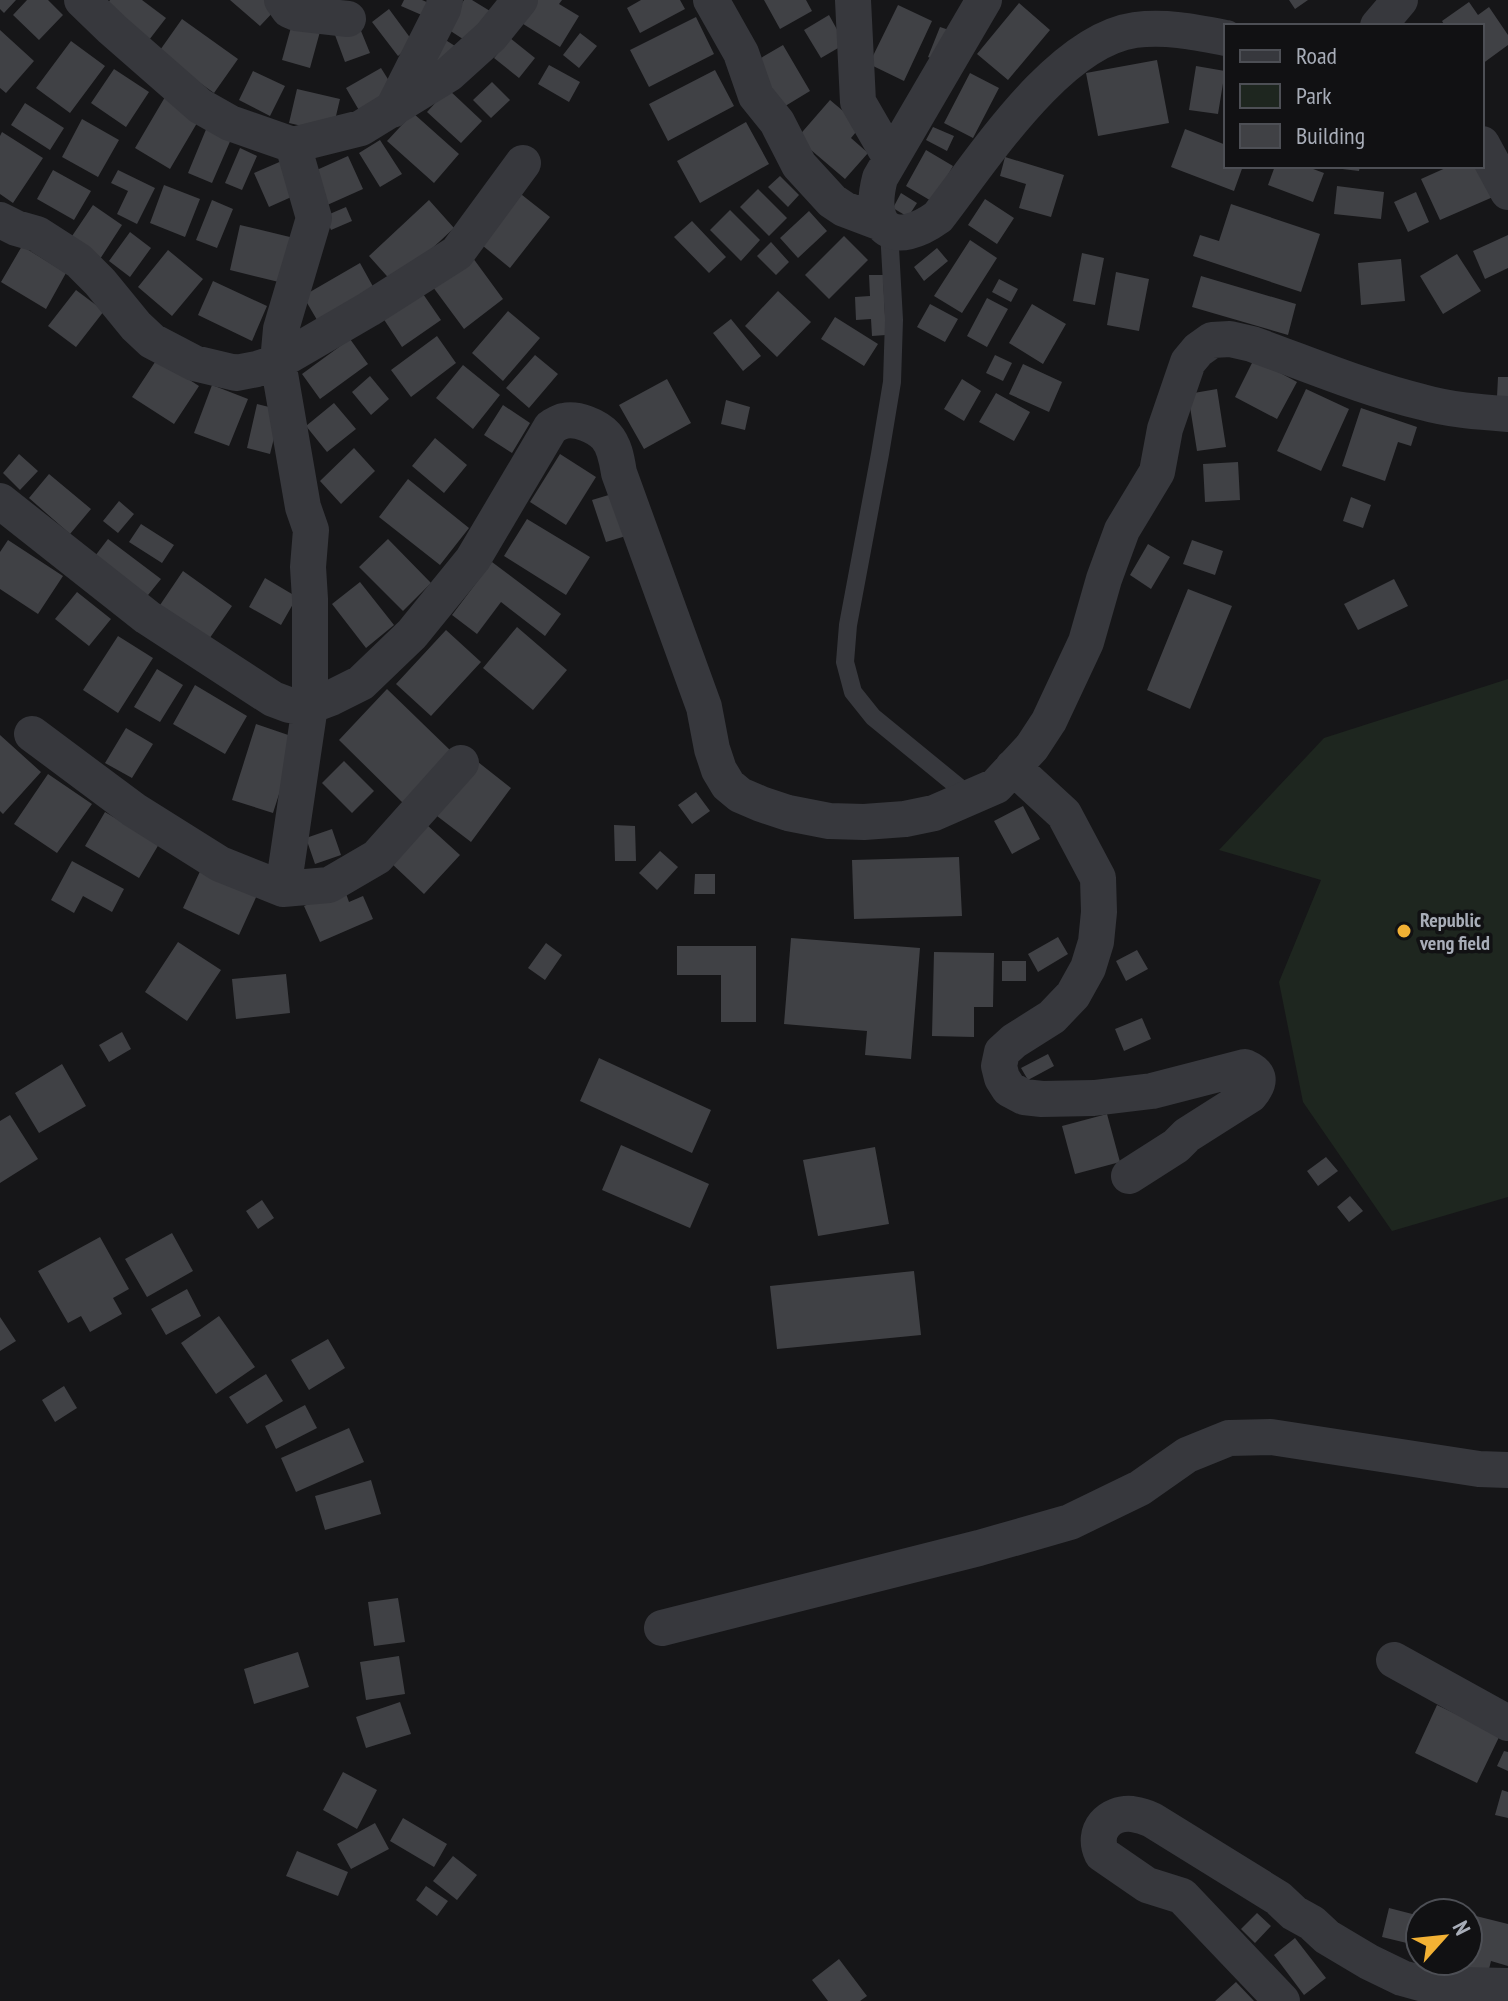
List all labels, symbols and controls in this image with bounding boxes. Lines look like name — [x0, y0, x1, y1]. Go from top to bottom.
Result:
legend — [1224, 24, 1484, 168]
text: Road — [1296, 40, 1337, 71]
text: Park — [1296, 80, 1332, 111]
text: Building — [1296, 120, 1365, 151]
place label: Republic veng field — [1419, 907, 1490, 956]
marker: Republic veng field — [1395, 922, 1413, 940]
north arrow — [1404, 1897, 1484, 1977]
text: N — [1447, 1916, 1477, 1940]

